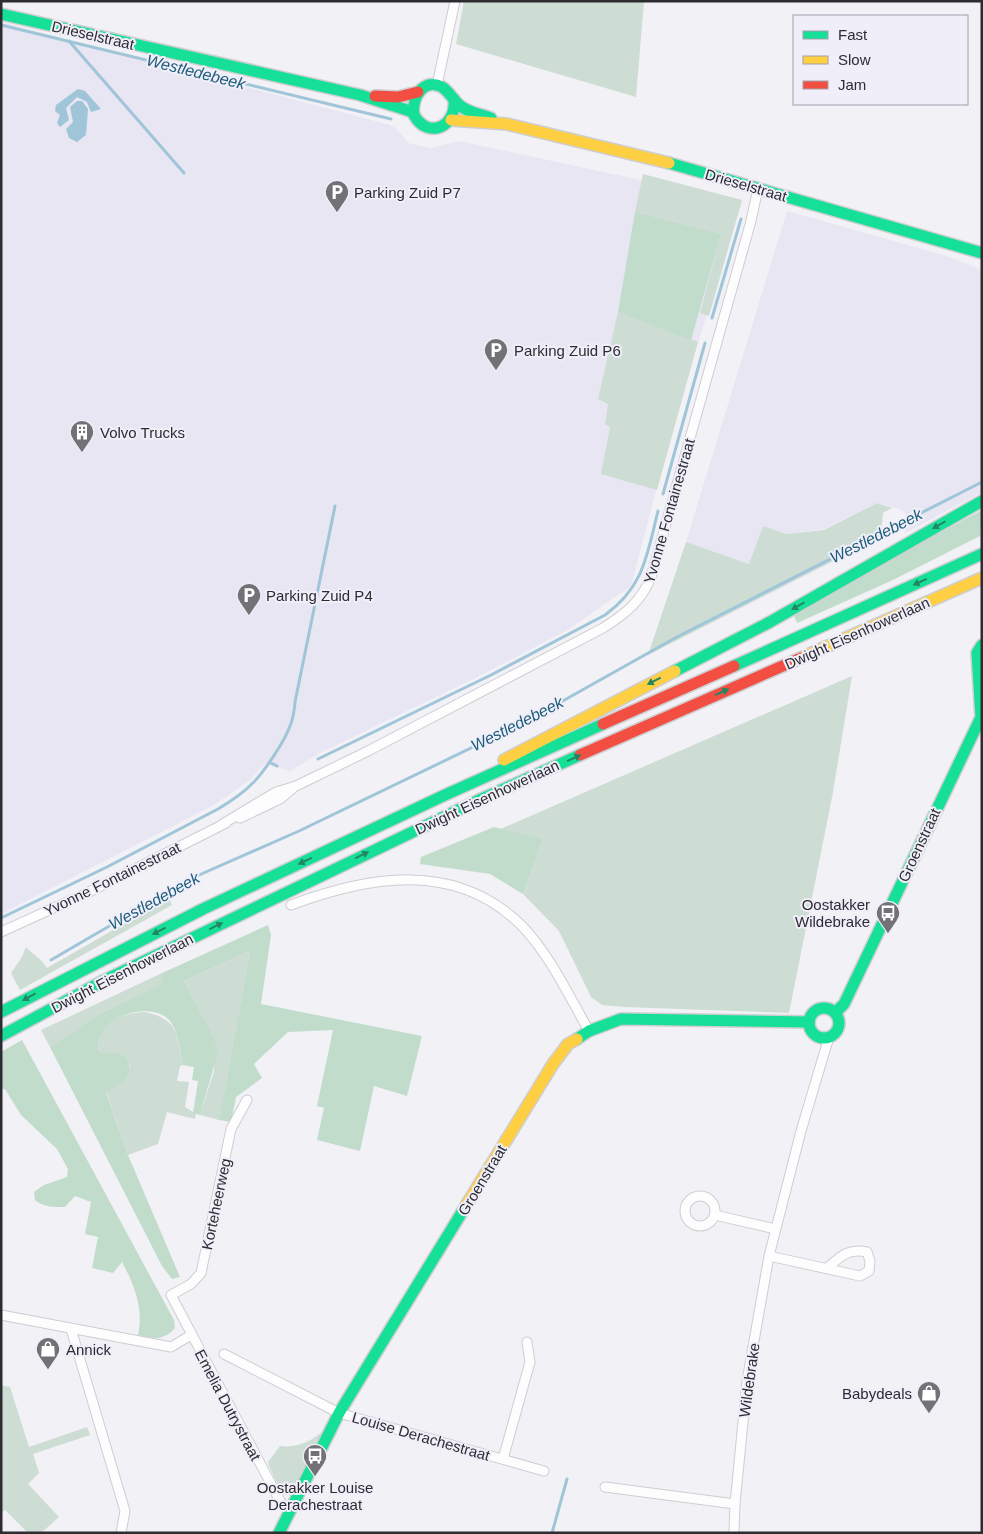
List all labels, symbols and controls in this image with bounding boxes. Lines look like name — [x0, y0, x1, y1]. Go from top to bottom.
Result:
legend — [793, 15, 968, 105]
street label: Drieselstraat — [50, 17, 137, 53]
text: Fast — [838, 26, 868, 43]
text: Slow — [838, 51, 871, 68]
water label: Westledebeek — [145, 52, 248, 93]
text: Jam — [838, 76, 866, 93]
street label: Drieselstraat — [703, 165, 790, 205]
parking icon: Parking Zuid P7 — [324, 179, 350, 213]
place label: Parking Zuid P7 — [354, 184, 461, 201]
parking icon: Parking Zuid P6 — [483, 337, 509, 371]
place label: Parking Zuid P6 — [514, 342, 621, 359]
building icon: Volvo Trucks — [69, 419, 95, 453]
place label: Volvo Trucks — [100, 424, 185, 441]
street label: Yvonne Fontainestraat — [640, 436, 698, 585]
water label: Westledebeek — [827, 505, 926, 567]
one-way arrow — [933, 521, 946, 530]
one-way arrow — [913, 578, 927, 586]
parking icon: Parking Zuid P4 — [236, 582, 262, 616]
place label: Parking Zuid P4 — [266, 587, 373, 604]
street label: Dwight Eisenhowerlaan — [782, 593, 932, 673]
one-way arrow — [791, 601, 805, 610]
one-way arrow — [647, 677, 661, 685]
one-way arrow — [715, 688, 729, 696]
water label: Westledebeek — [468, 693, 567, 755]
one-way arrow — [567, 754, 581, 762]
street label: Dwight Eisenhowerlaan — [412, 756, 562, 838]
street label: Groenstraat — [895, 805, 944, 884]
street label: Yvonne Fontainestraat — [41, 838, 184, 920]
one-way arrow — [355, 851, 369, 859]
one-way arrow — [298, 856, 313, 865]
water label: Westledebeek — [106, 869, 203, 933]
place label: Oostakker Wildebrake — [795, 896, 870, 930]
bus stop icon: Oostakker Wildebrake — [875, 900, 901, 934]
one-way arrow — [209, 921, 223, 929]
one-way arrow — [152, 927, 166, 935]
street label: Dwight Eisenhowerlaan — [48, 930, 196, 1016]
one-way arrow — [22, 993, 36, 1001]
street label: Groenstraat — [454, 1141, 510, 1218]
street label: Korteheerweg — [198, 1157, 234, 1251]
shop icon: Annick — [35, 1336, 61, 1370]
place label: Annick — [66, 1341, 112, 1358]
street label: Wildebrake — [735, 1342, 763, 1418]
street label: Emelia Dutrystraat — [192, 1347, 265, 1464]
shop icon: Babydeals — [916, 1380, 942, 1414]
place label: Babydeals — [842, 1385, 912, 1402]
street label: Louise Derachestraat — [350, 1408, 493, 1464]
bus stop icon: Oostakker Louise Derachestraat — [302, 1443, 328, 1477]
place label: Oostakker Louise Derachestraat — [257, 1479, 373, 1513]

